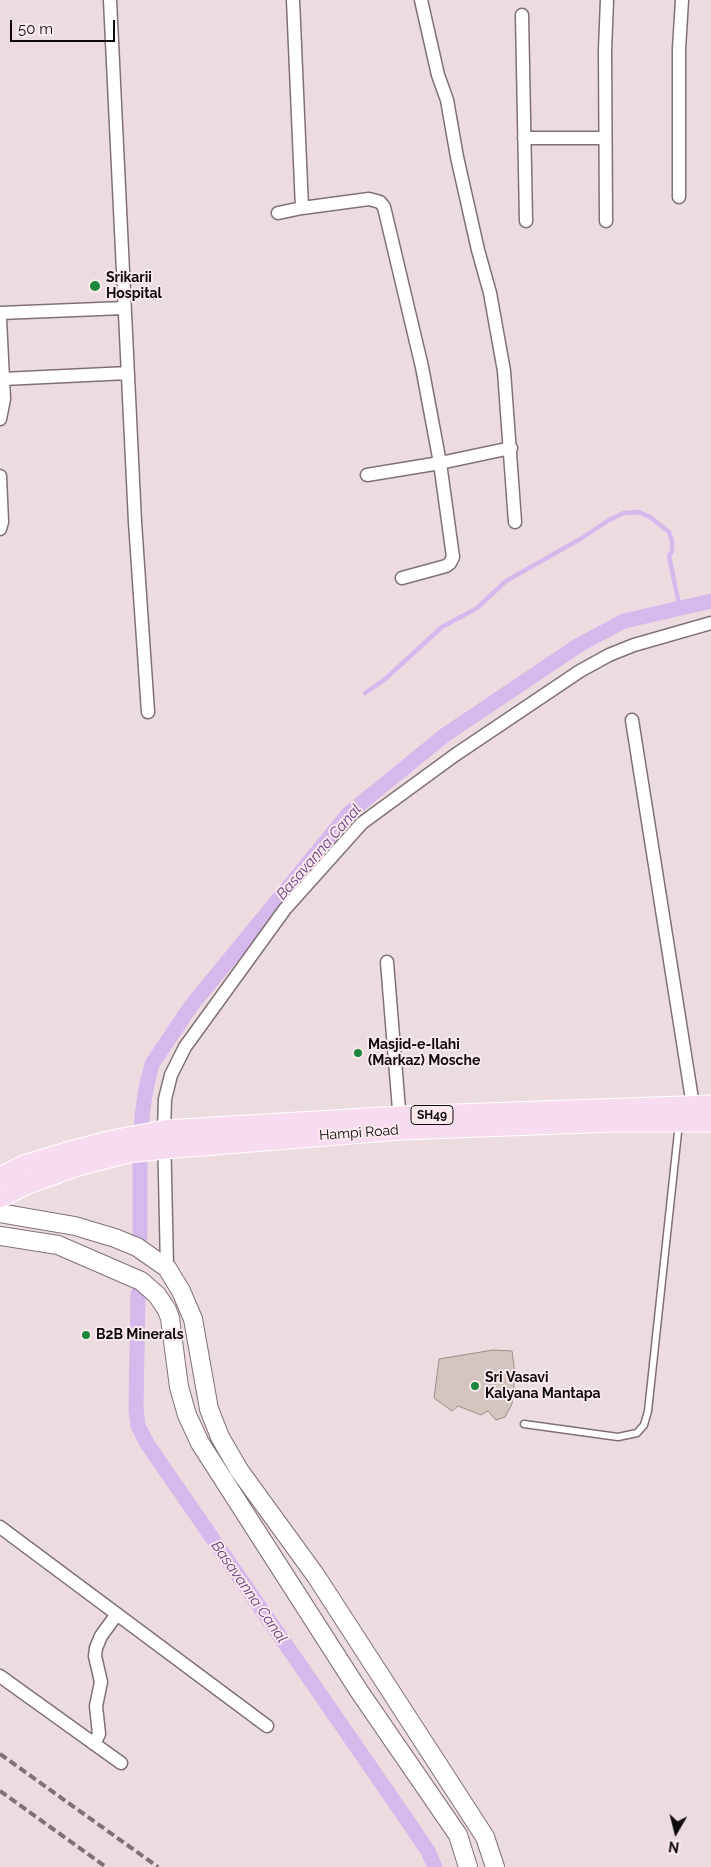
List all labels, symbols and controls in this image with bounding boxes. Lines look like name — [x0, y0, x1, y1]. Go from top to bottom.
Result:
scale bar — [12, 10, 118, 42]
text: 50 m — [18, 20, 53, 38]
place label: Srikarii Hospital — [106, 270, 162, 302]
marker: Srikarii Hospital — [88, 279, 102, 293]
water label: Basavanna Canal — [273, 801, 365, 903]
place label: Masjid-e-Ilahi (Markaz) Mosche — [368, 1037, 480, 1070]
marker: Masjid-e-Ilahi (Markaz) Mosche — [352, 1047, 364, 1059]
road number: SH49 — [411, 1106, 453, 1124]
street label: Hampi Road — [319, 1122, 399, 1144]
place label: B2B Minerals — [96, 1327, 184, 1343]
marker: B2B Minerals — [80, 1329, 92, 1341]
place label: Sri Vasavi Kalyana Mantapa — [485, 1370, 601, 1402]
marker: Sri Vasavi Kalyana Mantapa — [469, 1380, 481, 1392]
water label: Basavanna Canal — [207, 1538, 291, 1646]
north arrow — [651, 1807, 701, 1857]
text: N — [668, 1838, 680, 1856]

